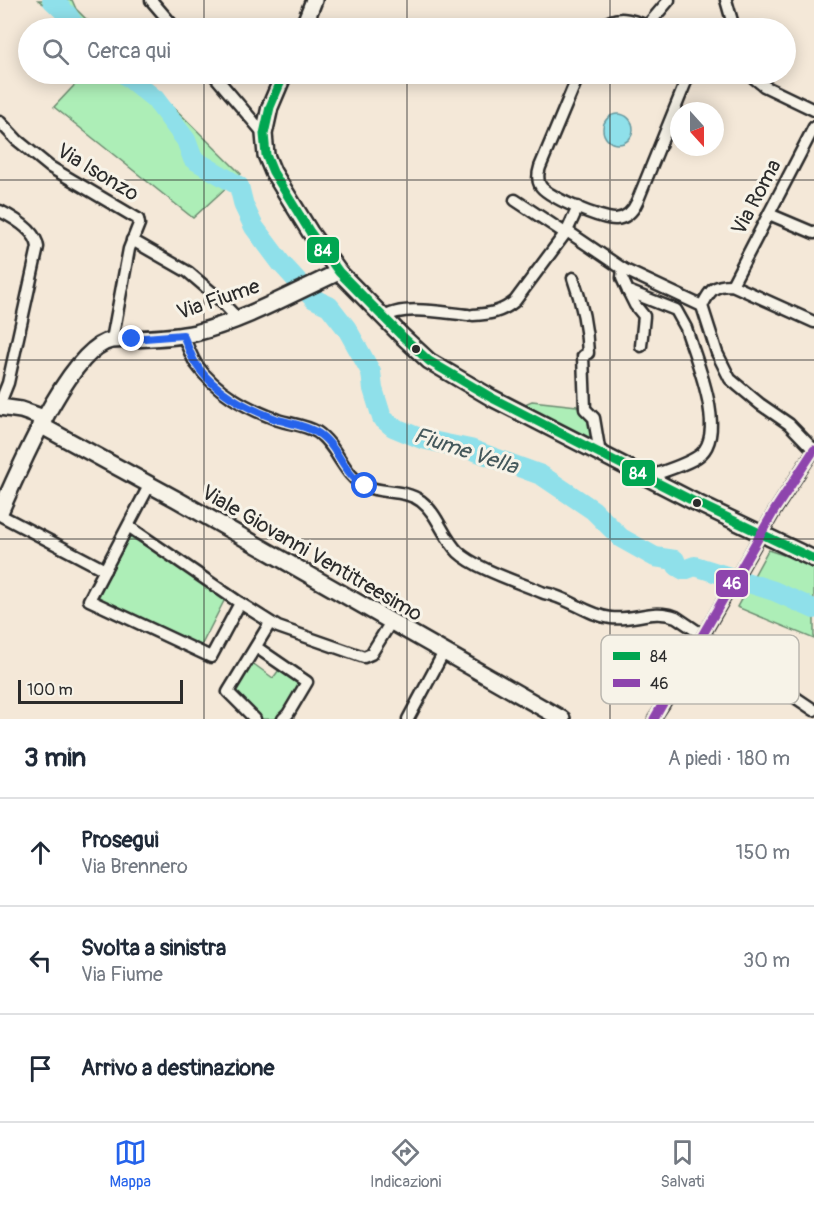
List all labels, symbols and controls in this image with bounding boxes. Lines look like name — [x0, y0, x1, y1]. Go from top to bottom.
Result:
search box — [18, 18, 796, 84]
icon: search — [39, 35, 72, 68]
text: Cerca qui — [87, 37, 171, 65]
north arrow — [670, 102, 724, 156]
street label: Via Isonzo — [52, 137, 144, 207]
street label: Via Roma — [725, 155, 788, 240]
line badge: 84 — [306, 236, 340, 264]
text: 84 — [314, 241, 332, 261]
street label: Via Fiume — [173, 273, 264, 326]
route end — [118, 325, 144, 351]
unlabelled marker — [410, 343, 422, 355]
water label: Fiume Vella — [410, 421, 523, 481]
line badge: 84 — [621, 459, 656, 487]
text: 84 — [629, 464, 647, 484]
route start — [351, 472, 377, 498]
street label: Viale Giovanni Ventitreesimo — [196, 479, 427, 628]
unlabelled marker — [691, 497, 703, 509]
line badge: 46 — [715, 569, 749, 598]
text: 46 — [723, 574, 741, 594]
legend — [601, 635, 799, 704]
text: 84 — [650, 647, 667, 667]
text: 46 — [650, 674, 669, 694]
scale bar — [18, 677, 183, 704]
text: 100 m — [27, 680, 73, 700]
text: 3 min — [24, 742, 86, 774]
text: A piedi · 180 m — [668, 746, 790, 771]
text: Prosegui — [81, 826, 159, 854]
icon: ahead — [24, 836, 57, 869]
text: 150 m — [736, 840, 790, 865]
text: Via Brennero — [81, 854, 188, 879]
text: Svolta a sinistra — [81, 934, 226, 962]
icon: left — [24, 944, 57, 977]
text: 30 m — [743, 948, 790, 973]
text: Via Fiume — [81, 962, 163, 987]
icon: arrive — [24, 1052, 57, 1085]
text: Arrivo a destinazione — [81, 1054, 274, 1082]
tab: Mappa — [110, 1136, 151, 1192]
tab: Indicazioni — [370, 1136, 441, 1192]
tab: Salvati — [660, 1136, 704, 1192]

